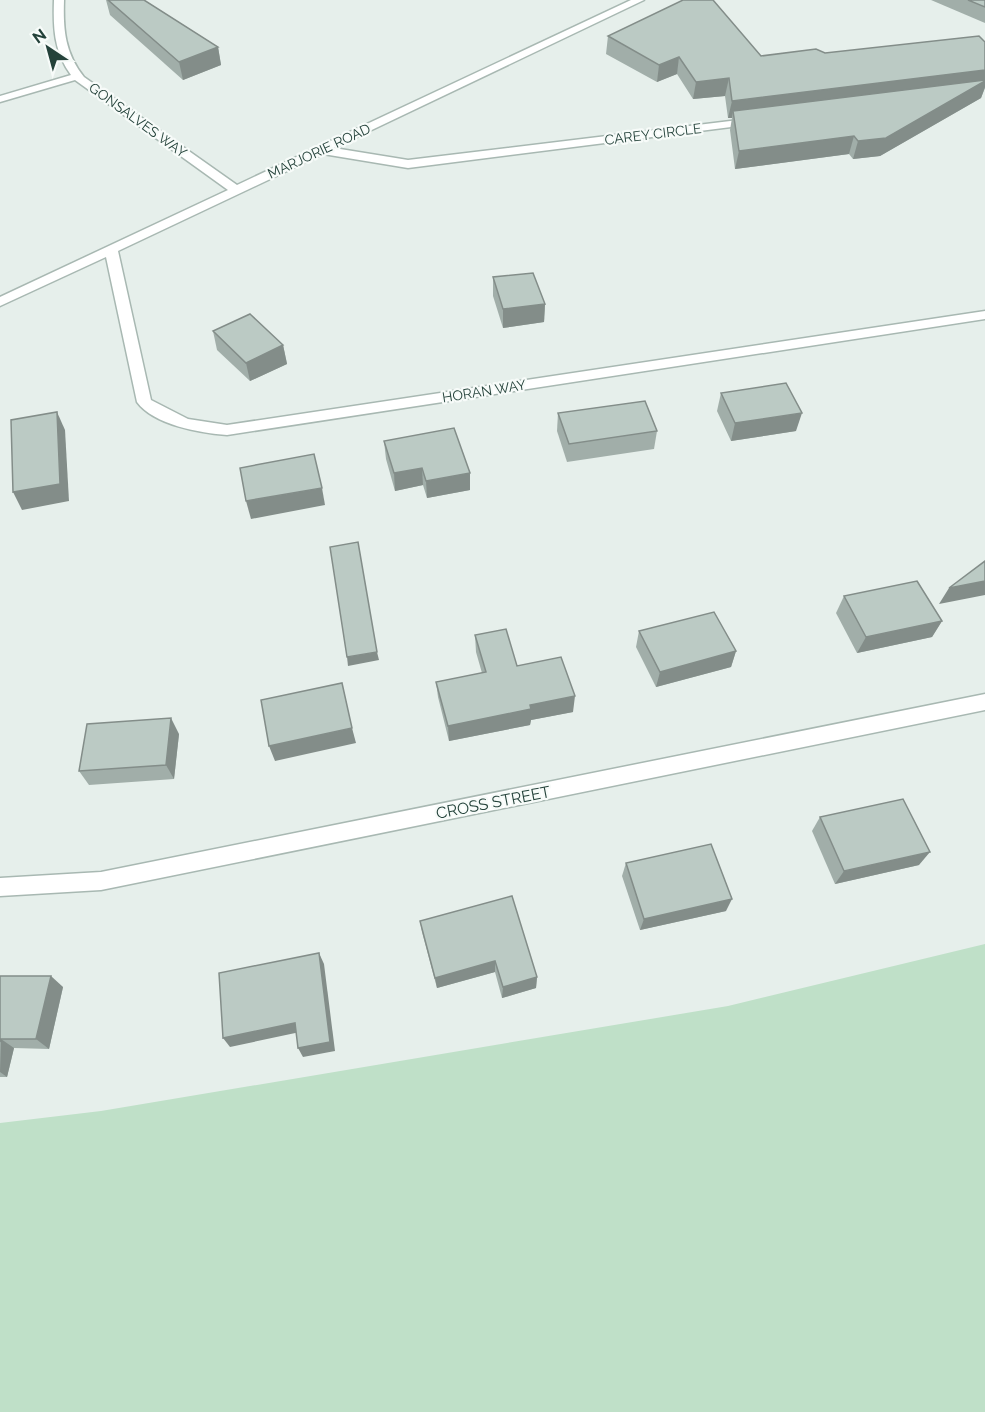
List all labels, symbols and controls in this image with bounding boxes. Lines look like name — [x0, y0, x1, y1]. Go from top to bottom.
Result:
north arrow — [18, 18, 78, 78]
text: N — [29, 25, 50, 48]
street label: GONSALVES WAY — [86, 79, 190, 161]
street label: MARJORIE ROAD — [265, 120, 373, 182]
street label: CAREY CIRCLE — [604, 120, 702, 148]
street label: HORAN WAY — [441, 376, 527, 406]
street label: CROSS STREET — [434, 782, 552, 823]

